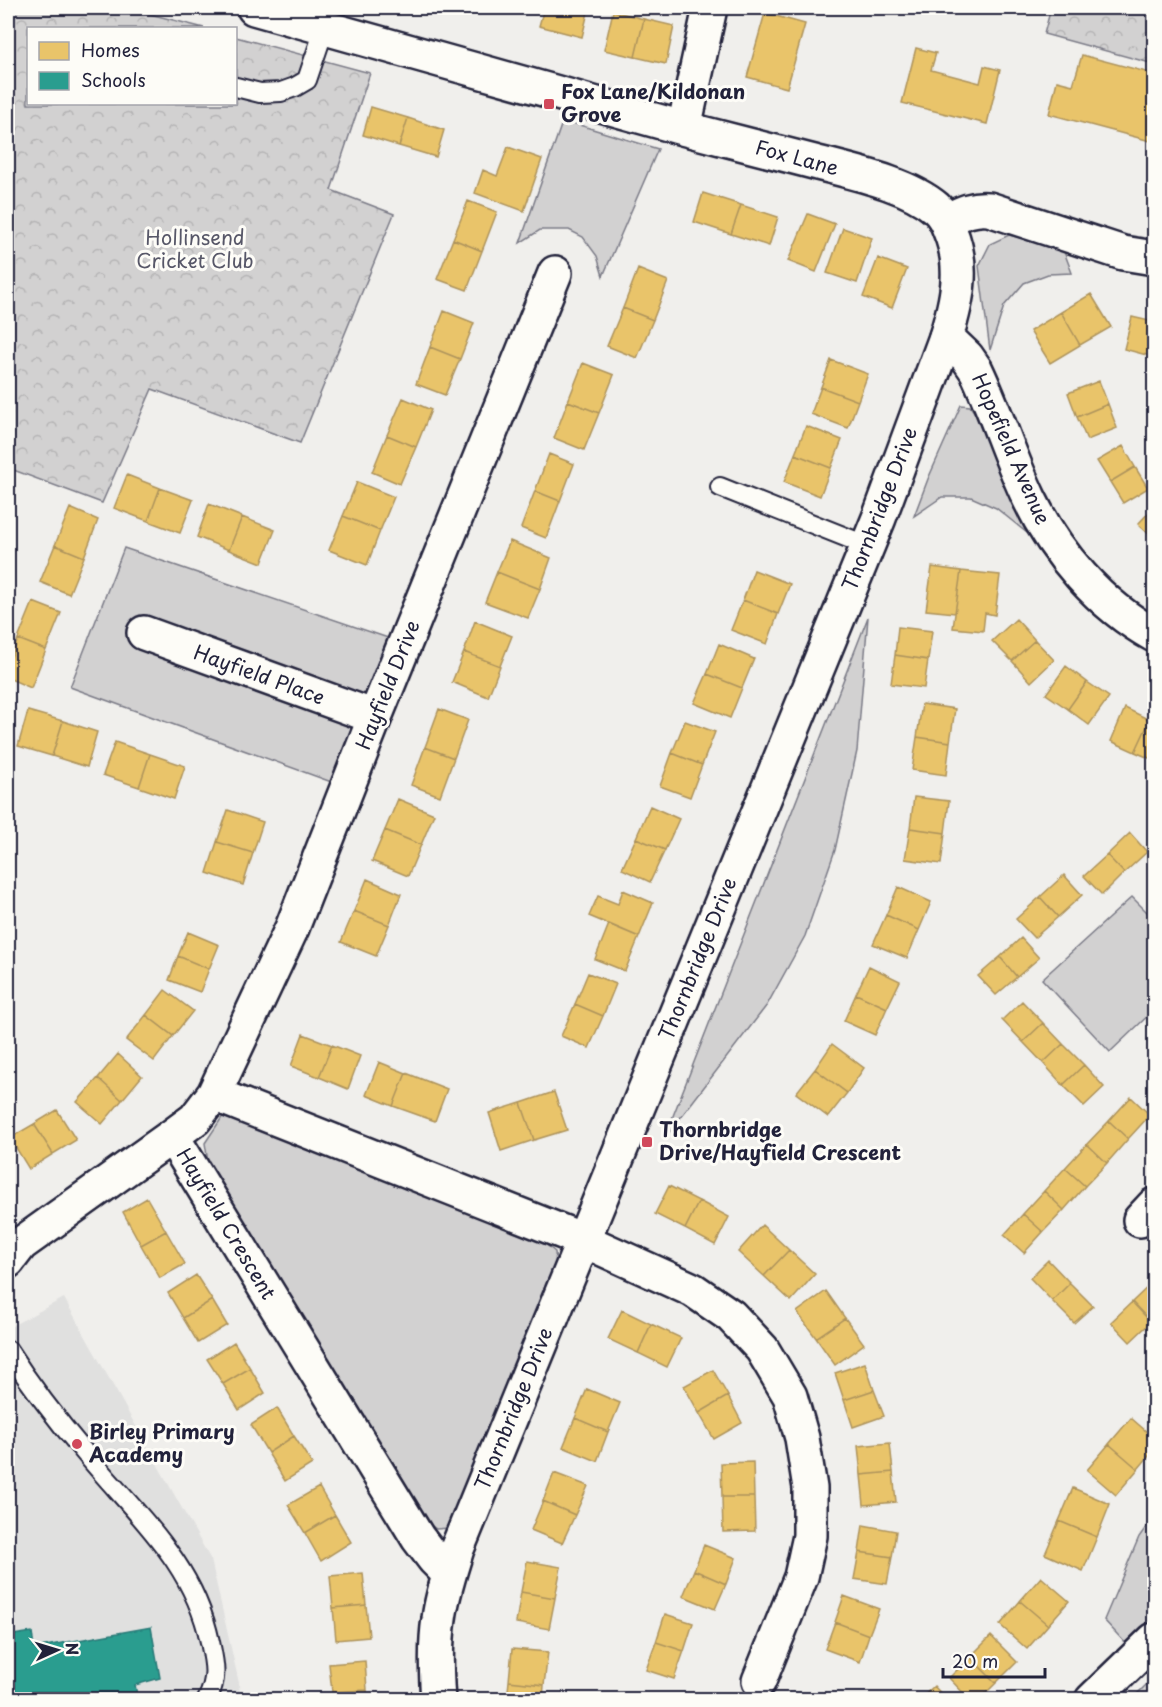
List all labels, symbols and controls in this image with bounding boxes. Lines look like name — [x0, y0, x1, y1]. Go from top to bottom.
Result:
legend — [27, 27, 237, 105]
text: Homes — [81, 36, 139, 63]
text: Schools — [81, 66, 146, 93]
place label: Fox Lane/Kildonan Grove — [561, 76, 745, 129]
marker: Fox Lane/Kildonan Grove — [542, 97, 556, 111]
street label: Fox Lane — [752, 132, 842, 183]
park label: Hollinsend Cricket Club — [136, 222, 254, 275]
street label: Hopefield Avenue — [965, 368, 1059, 529]
street label: Thornbridge Drive — [834, 422, 924, 595]
street label: Hayfield Drive — [347, 615, 427, 754]
street label: Hayfield Place — [190, 637, 329, 712]
street label: Thornbridge Drive — [651, 873, 743, 1045]
place label: Thornbridge Drive/Hayfield Crescent — [659, 1114, 902, 1167]
marker: Thornbridge Drive/Hayfield Crescent — [640, 1135, 654, 1149]
street label: Hayfield Crescent — [170, 1142, 284, 1305]
street label: Thornbridge Drive — [467, 1323, 559, 1495]
place label: Birley Primary Academy — [88, 1416, 235, 1469]
marker: Birley Primary Academy — [70, 1437, 84, 1451]
north arrow — [27, 1620, 87, 1680]
scale bar — [943, 1641, 1045, 1679]
text: N — [61, 1642, 85, 1656]
text: 20 m — [952, 1647, 998, 1674]

